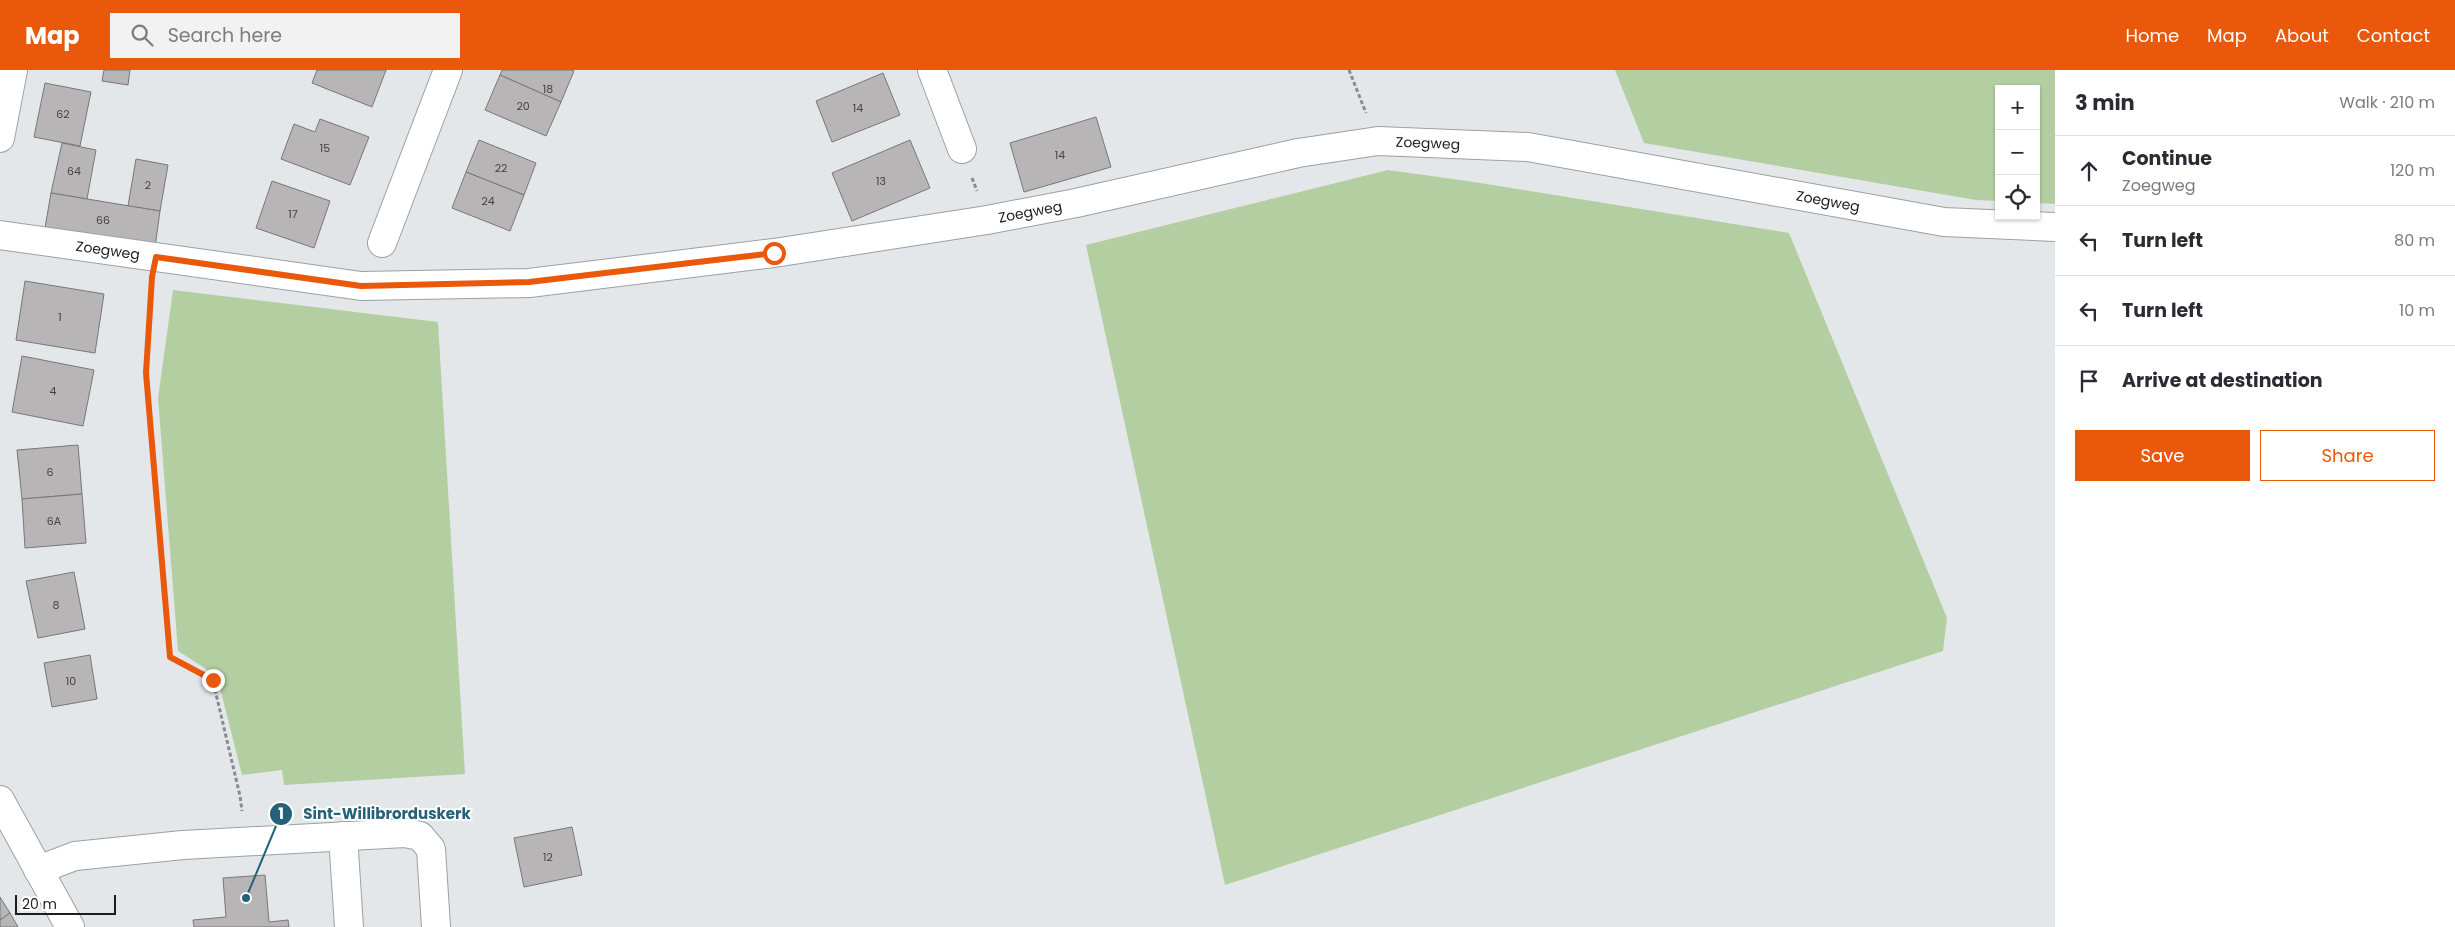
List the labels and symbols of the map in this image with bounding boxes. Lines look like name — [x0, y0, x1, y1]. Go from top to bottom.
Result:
house number: 18 — [543, 81, 553, 97]
house number: 20 — [516, 98, 530, 114]
house number: 14 — [853, 100, 863, 116]
house number: 62 — [56, 106, 70, 122]
street label: Zoegweg — [1395, 132, 1460, 154]
house number: 15 — [320, 140, 330, 156]
house number: 14 — [1055, 147, 1065, 163]
house number: 22 — [495, 160, 507, 176]
house number: 64 — [67, 163, 81, 179]
house number: 13 — [876, 173, 886, 189]
house number: 2 — [145, 177, 151, 193]
street label: Zoegweg — [1795, 186, 1861, 217]
house number: 24 — [481, 193, 495, 209]
street label: Zoegweg — [997, 196, 1064, 228]
house number: 17 — [288, 206, 298, 222]
house number: 66 — [96, 212, 110, 228]
street label: Zoegweg — [75, 236, 141, 265]
route start — [763, 242, 786, 265]
house number: 1 — [58, 309, 62, 325]
house number: 4 — [50, 383, 57, 399]
house number: 6 — [47, 464, 54, 480]
house number: 6A — [47, 513, 62, 529]
house number: 8 — [53, 597, 60, 613]
route end — [202, 669, 225, 692]
house number: 10 — [66, 673, 76, 689]
callout: Sint-Willibrorduskerk — [268, 799, 481, 829]
text: 1 — [278, 803, 284, 824]
text: Sint-Willibrorduskerk — [303, 803, 471, 824]
house number: 12 — [543, 849, 553, 865]
scale bar — [15, 892, 116, 915]

